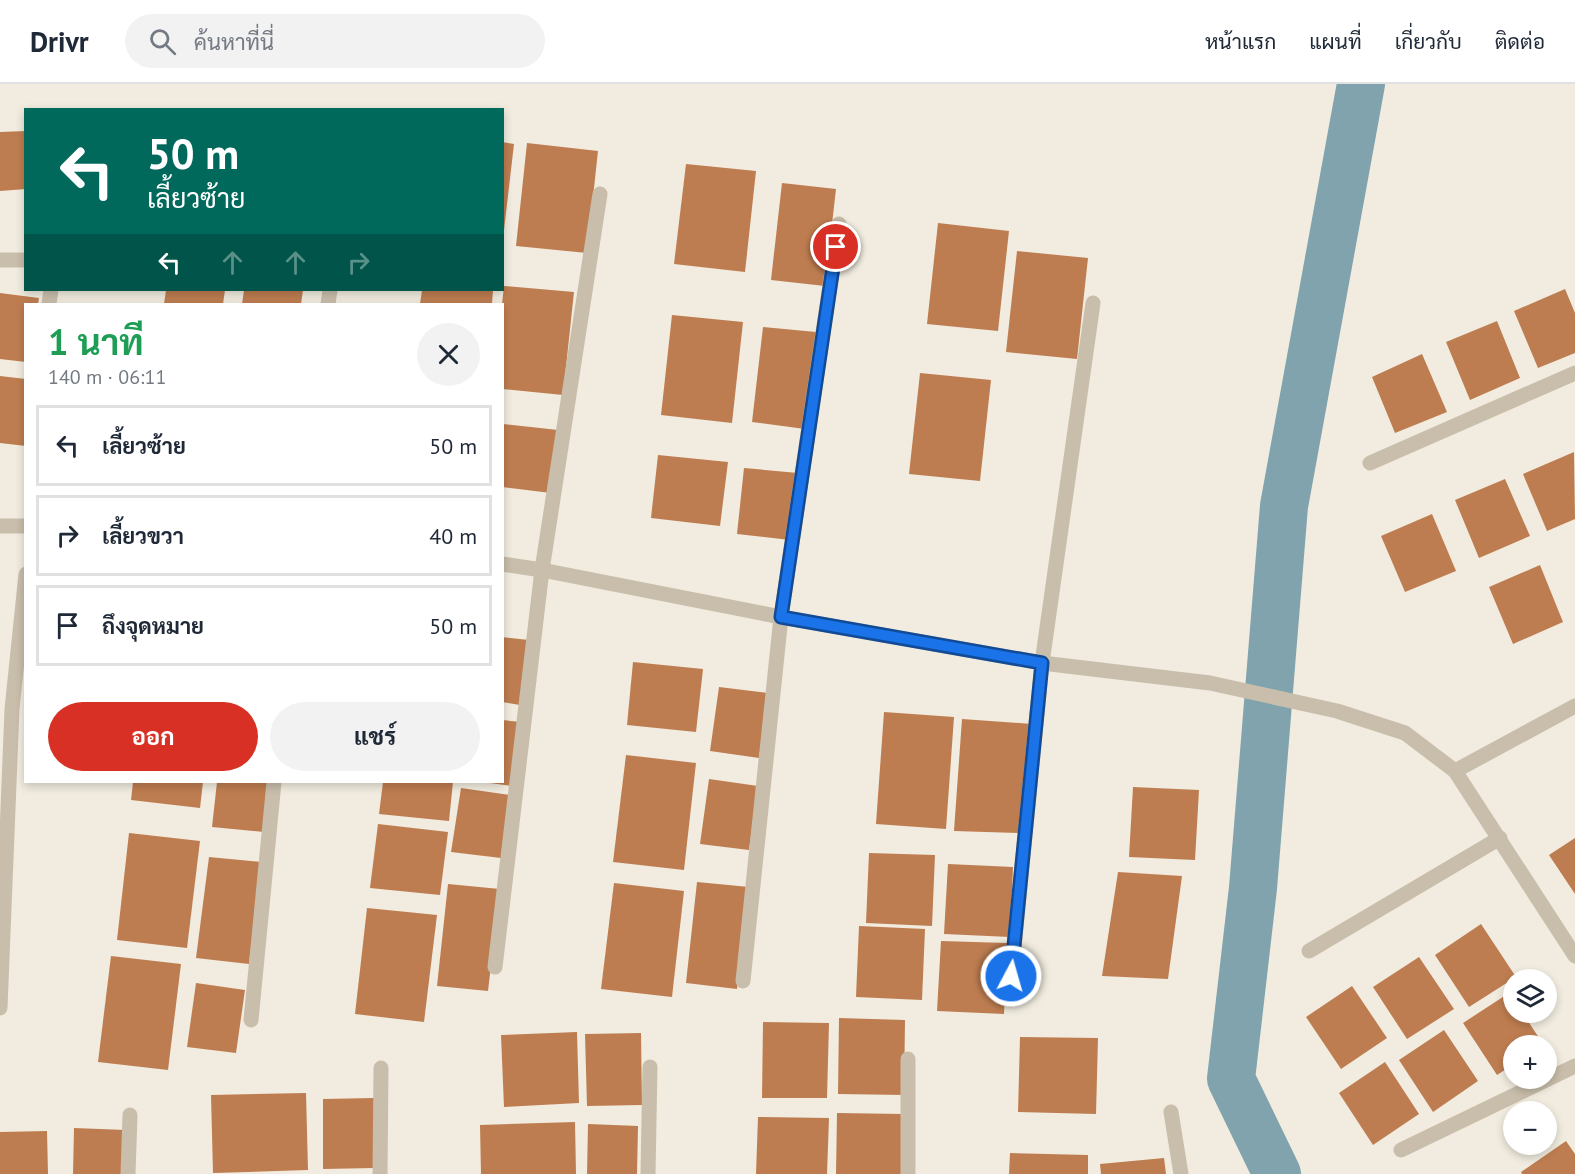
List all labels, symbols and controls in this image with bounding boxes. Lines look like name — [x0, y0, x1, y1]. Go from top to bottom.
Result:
search box — [125, 14, 545, 68]
text: Drivr — [30, 23, 89, 60]
icon: search — [146, 25, 179, 58]
text: ค้นหาที่นี่ — [194, 28, 274, 56]
text: หน้าแรก — [1205, 28, 1276, 55]
text: แผนที่ — [1309, 28, 1362, 55]
text: เกี่ยวกับ — [1395, 28, 1462, 55]
text: ติดต่อ — [1495, 28, 1545, 55]
text: 50 m — [147, 126, 239, 181]
icon: left — [48, 132, 126, 210]
text: เลี้ยวซ้าย — [147, 181, 245, 215]
pin — [810, 221, 861, 272]
icon: arrive — [819, 230, 852, 263]
icon: left — [153, 246, 186, 279]
icon: ahead — [216, 246, 249, 279]
icon: ahead — [279, 246, 312, 279]
icon: right — [342, 246, 375, 279]
text: 1 นาที — [48, 318, 144, 365]
button: close — [417, 323, 480, 386]
text: 140 m · 06:11 — [48, 364, 166, 390]
icon: left — [51, 429, 84, 462]
text: เลี้ยวซ้าย — [102, 432, 186, 460]
text: 50 m — [429, 432, 477, 460]
icon: right — [51, 519, 84, 552]
text: เลี้ยวขวา — [102, 522, 184, 550]
text: 40 m — [429, 522, 477, 550]
icon: arrive — [51, 609, 84, 642]
text: ถึงจุดหมาย — [102, 612, 204, 640]
text: 50 m — [429, 612, 477, 640]
button: ออก — [48, 702, 258, 771]
button: แชร์ — [270, 702, 480, 771]
position arrow — [979, 944, 1043, 1008]
map controls — [1503, 969, 1557, 1155]
button: layers — [1503, 969, 1557, 1023]
button: + — [1503, 1035, 1557, 1089]
button: − — [1503, 1101, 1557, 1155]

